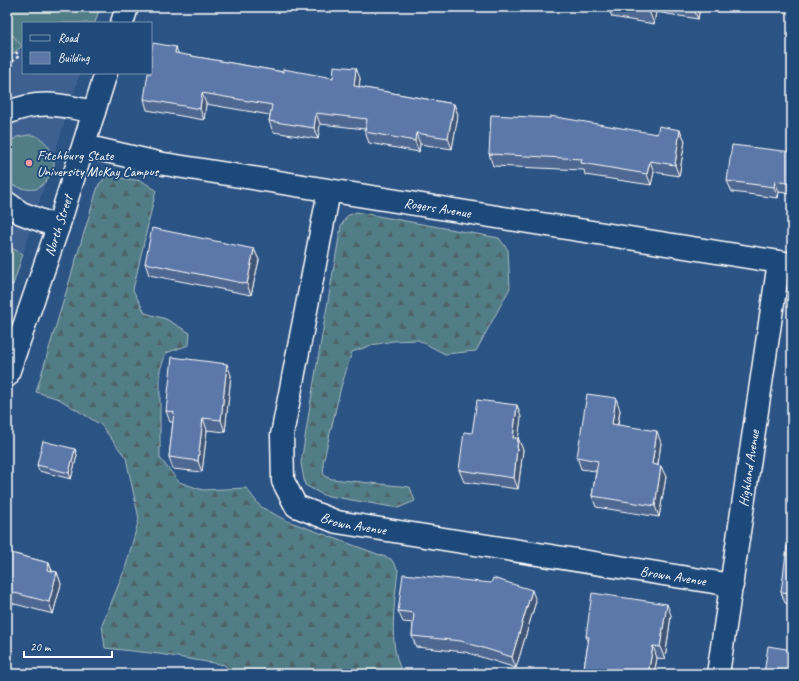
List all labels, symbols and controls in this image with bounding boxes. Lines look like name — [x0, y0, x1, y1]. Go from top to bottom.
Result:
legend — [22, 22, 152, 74]
text: Road — [58, 30, 80, 46]
text: Building — [58, 50, 90, 66]
place label: Fitchburg State University McKay Campus — [37, 147, 160, 180]
marker: Fitchburg State University McKay Campus — [24, 158, 34, 168]
street label: North Street — [41, 191, 77, 258]
street label: Rogers Avenue — [403, 194, 473, 222]
street label: Highland Avenue — [735, 427, 763, 508]
street label: Brown Avenue — [318, 508, 389, 539]
street label: Brown Avenue — [639, 562, 709, 590]
scale bar — [24, 633, 112, 659]
text: 20 m — [30, 639, 52, 655]

